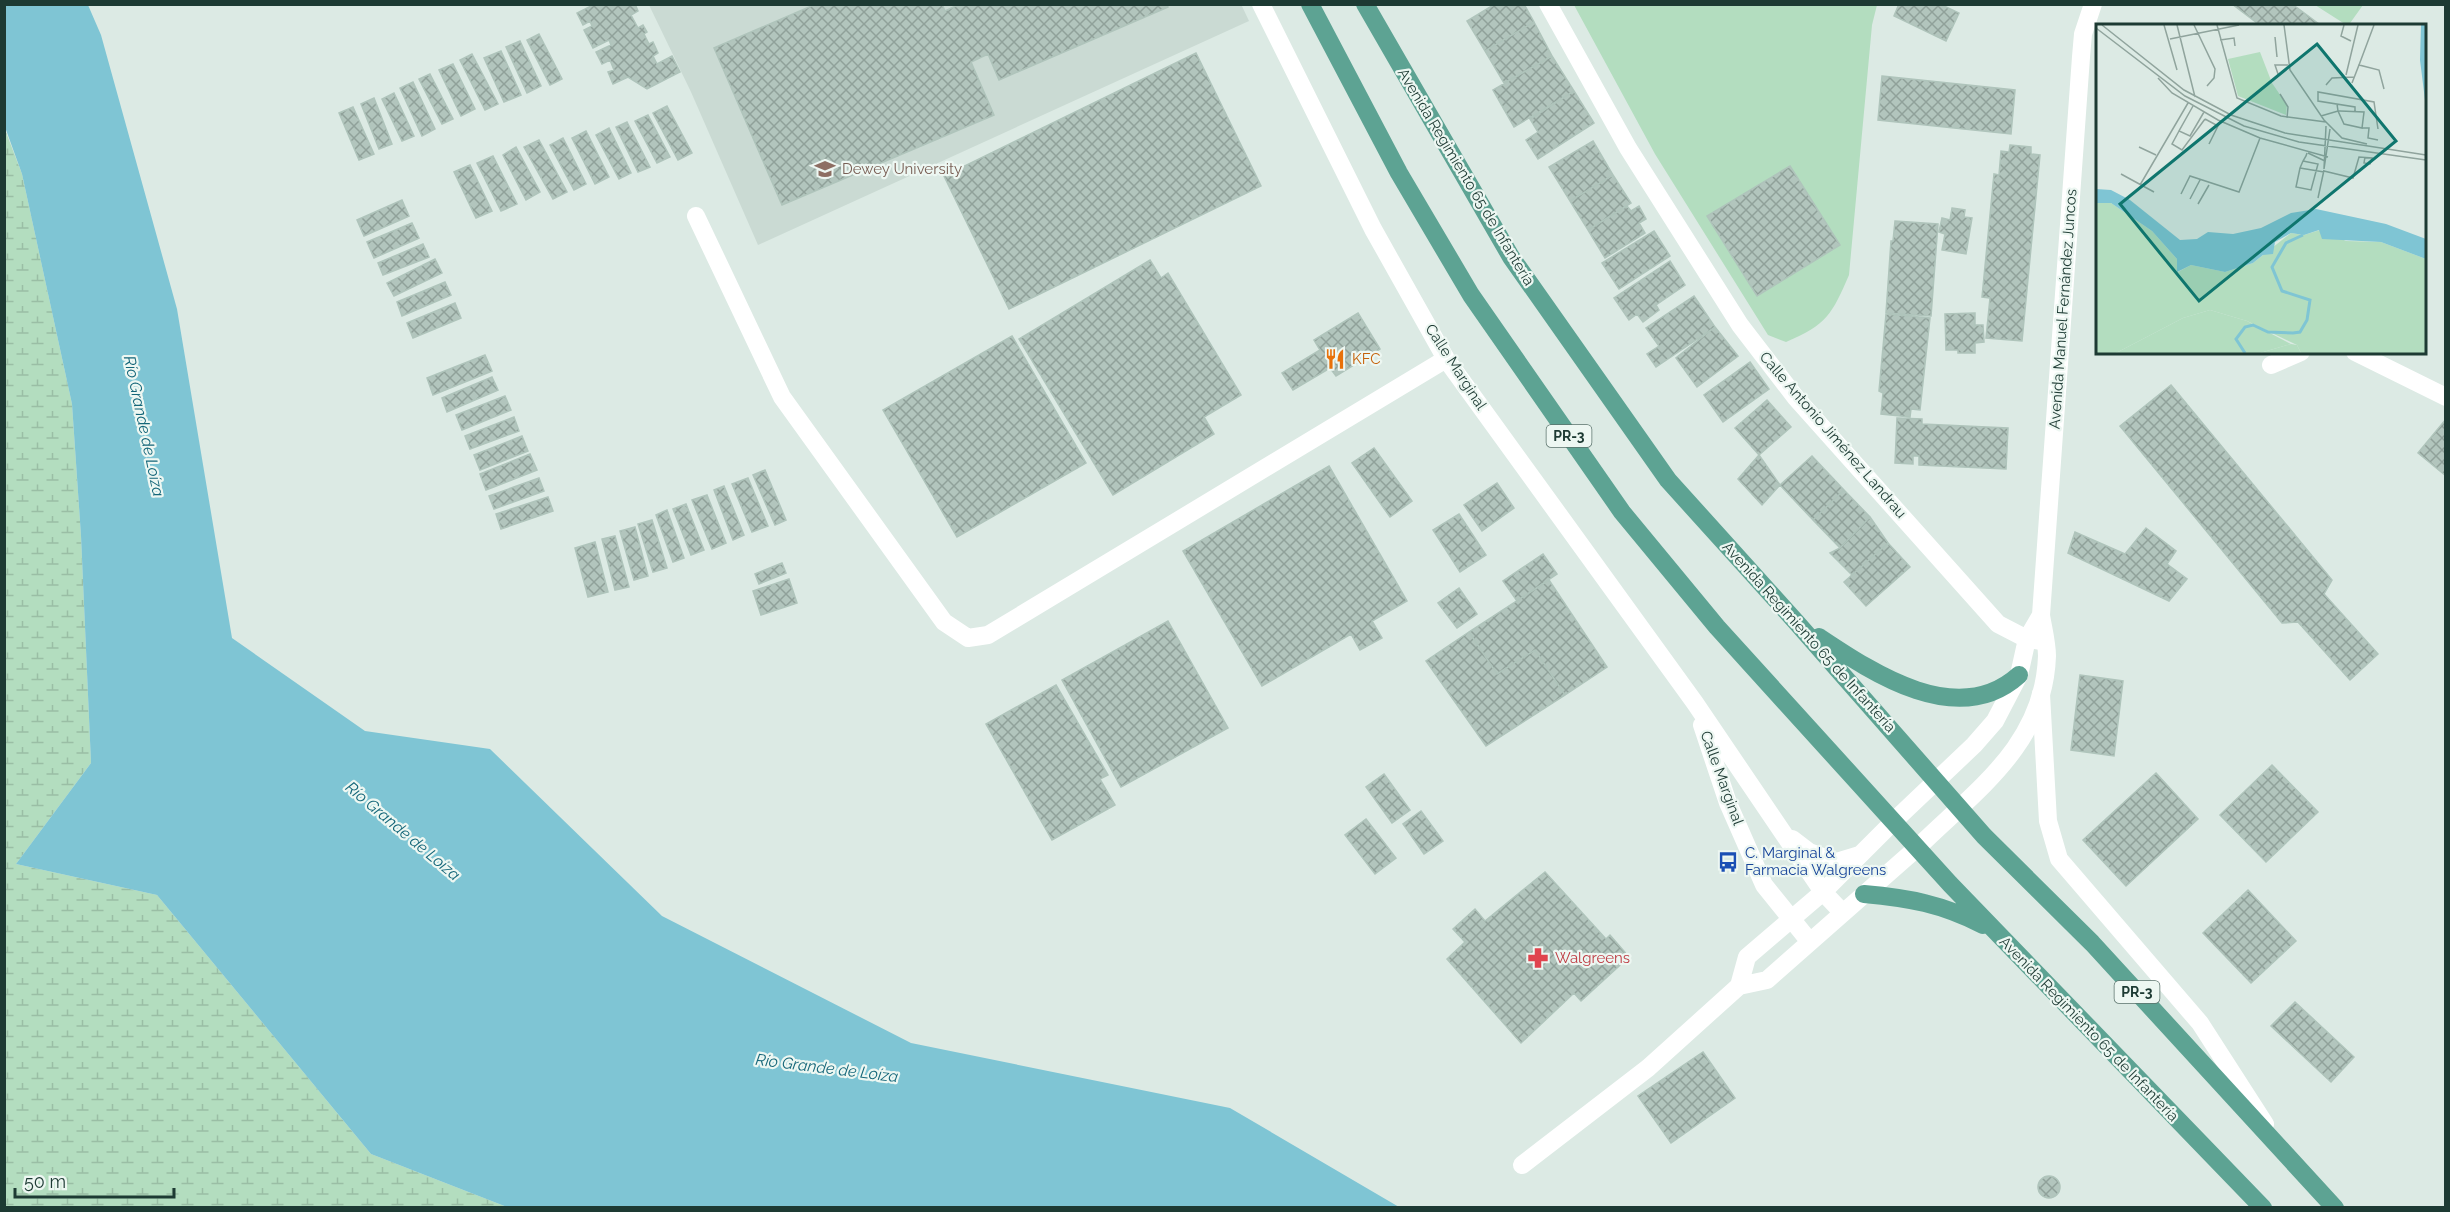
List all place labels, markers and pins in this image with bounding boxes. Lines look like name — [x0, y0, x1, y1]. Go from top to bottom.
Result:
school or university icon: Dewey University — [813, 157, 837, 181]
place label: Dewey University — [842, 160, 962, 178]
restaurant icon: KFC — [1323, 347, 1347, 371]
place label: KFC — [1352, 350, 1381, 368]
place label: C. Marginal & Farmacia Walgreens — [1745, 844, 1886, 879]
bus stop icon: C. Marginal & Farmacia Walgreens — [1716, 850, 1740, 874]
pharmacy icon: Walgreens — [1526, 946, 1550, 970]
place label: Walgreens — [1555, 949, 1630, 967]

